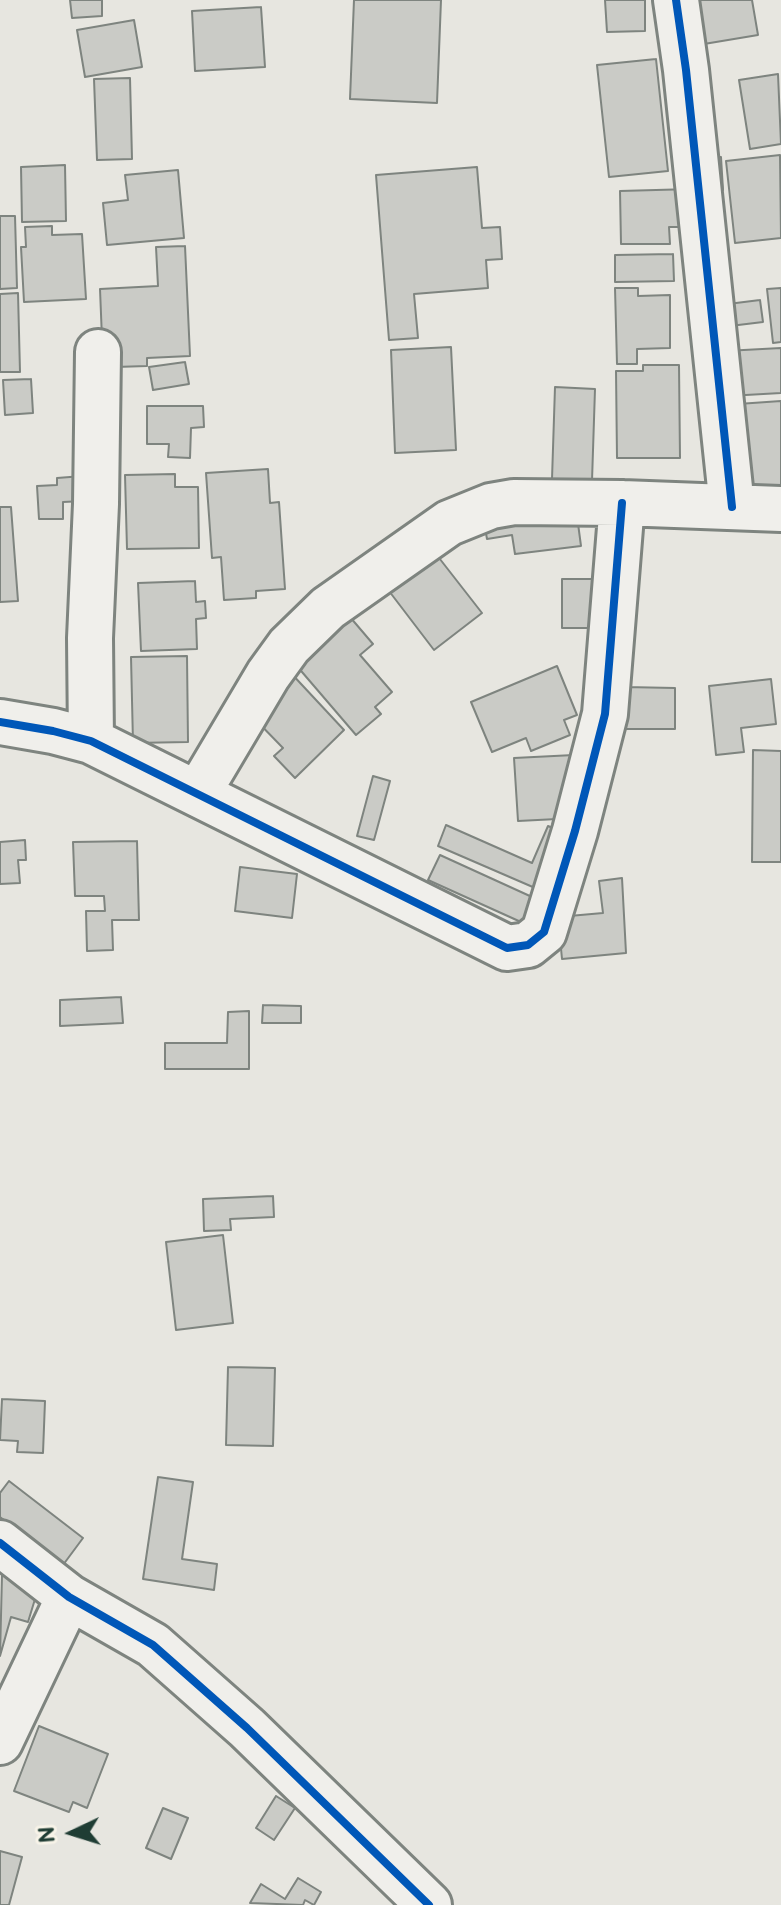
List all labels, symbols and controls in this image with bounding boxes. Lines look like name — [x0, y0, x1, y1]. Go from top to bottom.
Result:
north arrow — [32, 1793, 112, 1873]
text: N — [34, 1826, 62, 1844]

